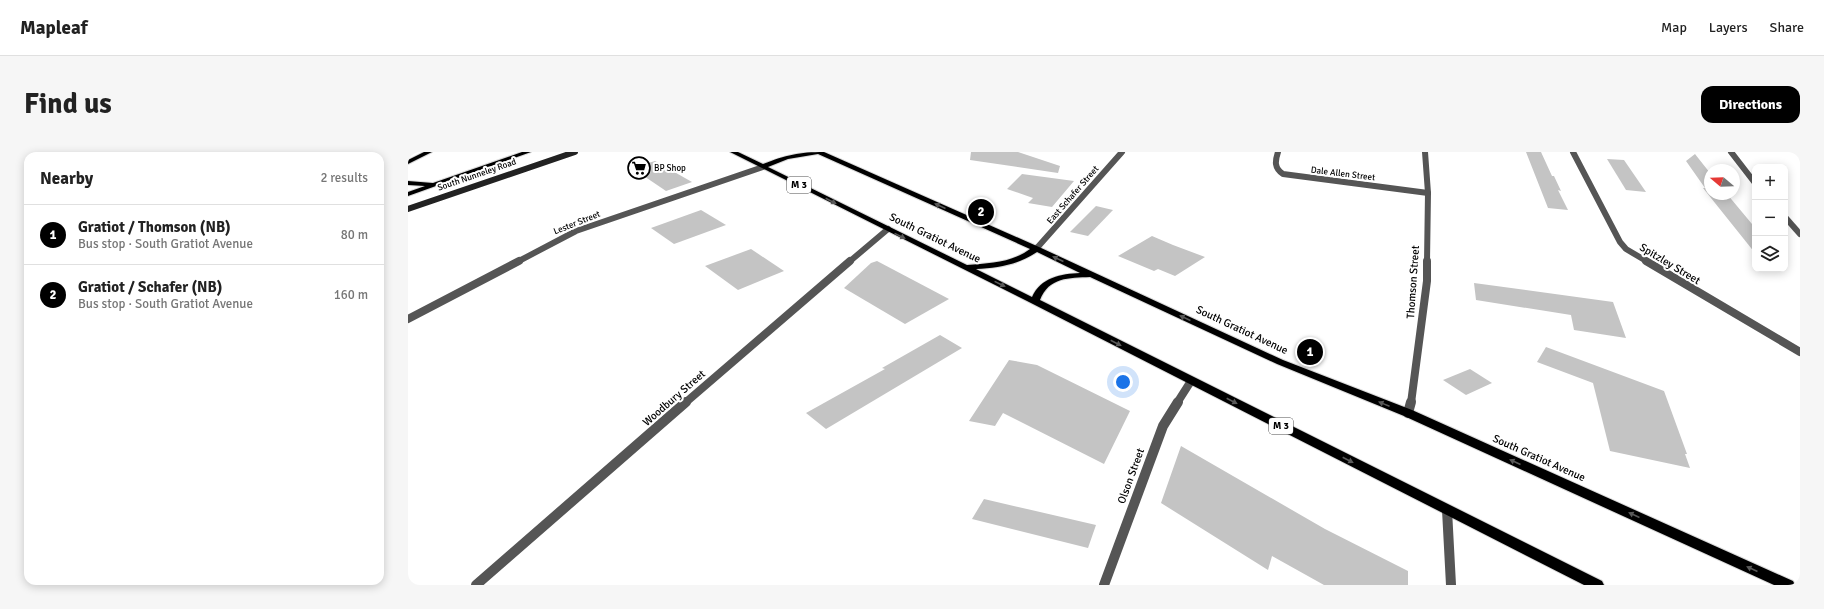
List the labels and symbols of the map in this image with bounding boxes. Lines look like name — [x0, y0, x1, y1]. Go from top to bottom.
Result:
supermarket icon: BP Shop — [626, 155, 652, 181]
street label: South Nunneley Road — [436, 156, 518, 194]
place label: BP Shop — [654, 163, 686, 174]
street label: East Schafer Street — [1045, 164, 1101, 226]
north arrow — [1704, 164, 1740, 200]
street label: Dale Allen Street — [1310, 165, 1376, 183]
road number: M 3 — [787, 177, 811, 193]
pin: 2 — [968, 197, 994, 227]
one-way arrow — [825, 198, 836, 204]
one-way arrow — [934, 203, 945, 209]
street label: Lester Street — [552, 209, 602, 237]
street label: South Gratiot Avenue — [887, 210, 983, 266]
one-way arrow — [895, 232, 906, 239]
street label: Spitzley Street — [1637, 241, 1703, 287]
street label: Thomson Street — [1404, 245, 1422, 319]
one-way arrow — [1053, 256, 1064, 262]
one-way arrow — [994, 281, 1006, 287]
street label: South Gratiot Avenue — [1194, 303, 1290, 357]
one-way arrow — [1179, 315, 1190, 321]
pin: 1 — [1297, 337, 1323, 367]
one-way arrow — [1111, 339, 1122, 346]
street label: Woodbury Street — [640, 367, 708, 429]
your location — [1113, 372, 1133, 392]
one-way arrow — [1227, 398, 1238, 405]
one-way arrow — [1377, 400, 1389, 406]
road number: M 3 — [1269, 418, 1293, 434]
street label: South Gratiot Avenue — [1491, 432, 1587, 484]
street label: Olson Street — [1115, 446, 1147, 506]
one-way arrow — [1343, 457, 1354, 463]
one-way arrow — [1510, 459, 1521, 465]
one-way arrow — [1628, 512, 1639, 518]
one-way arrow — [1747, 566, 1758, 572]

